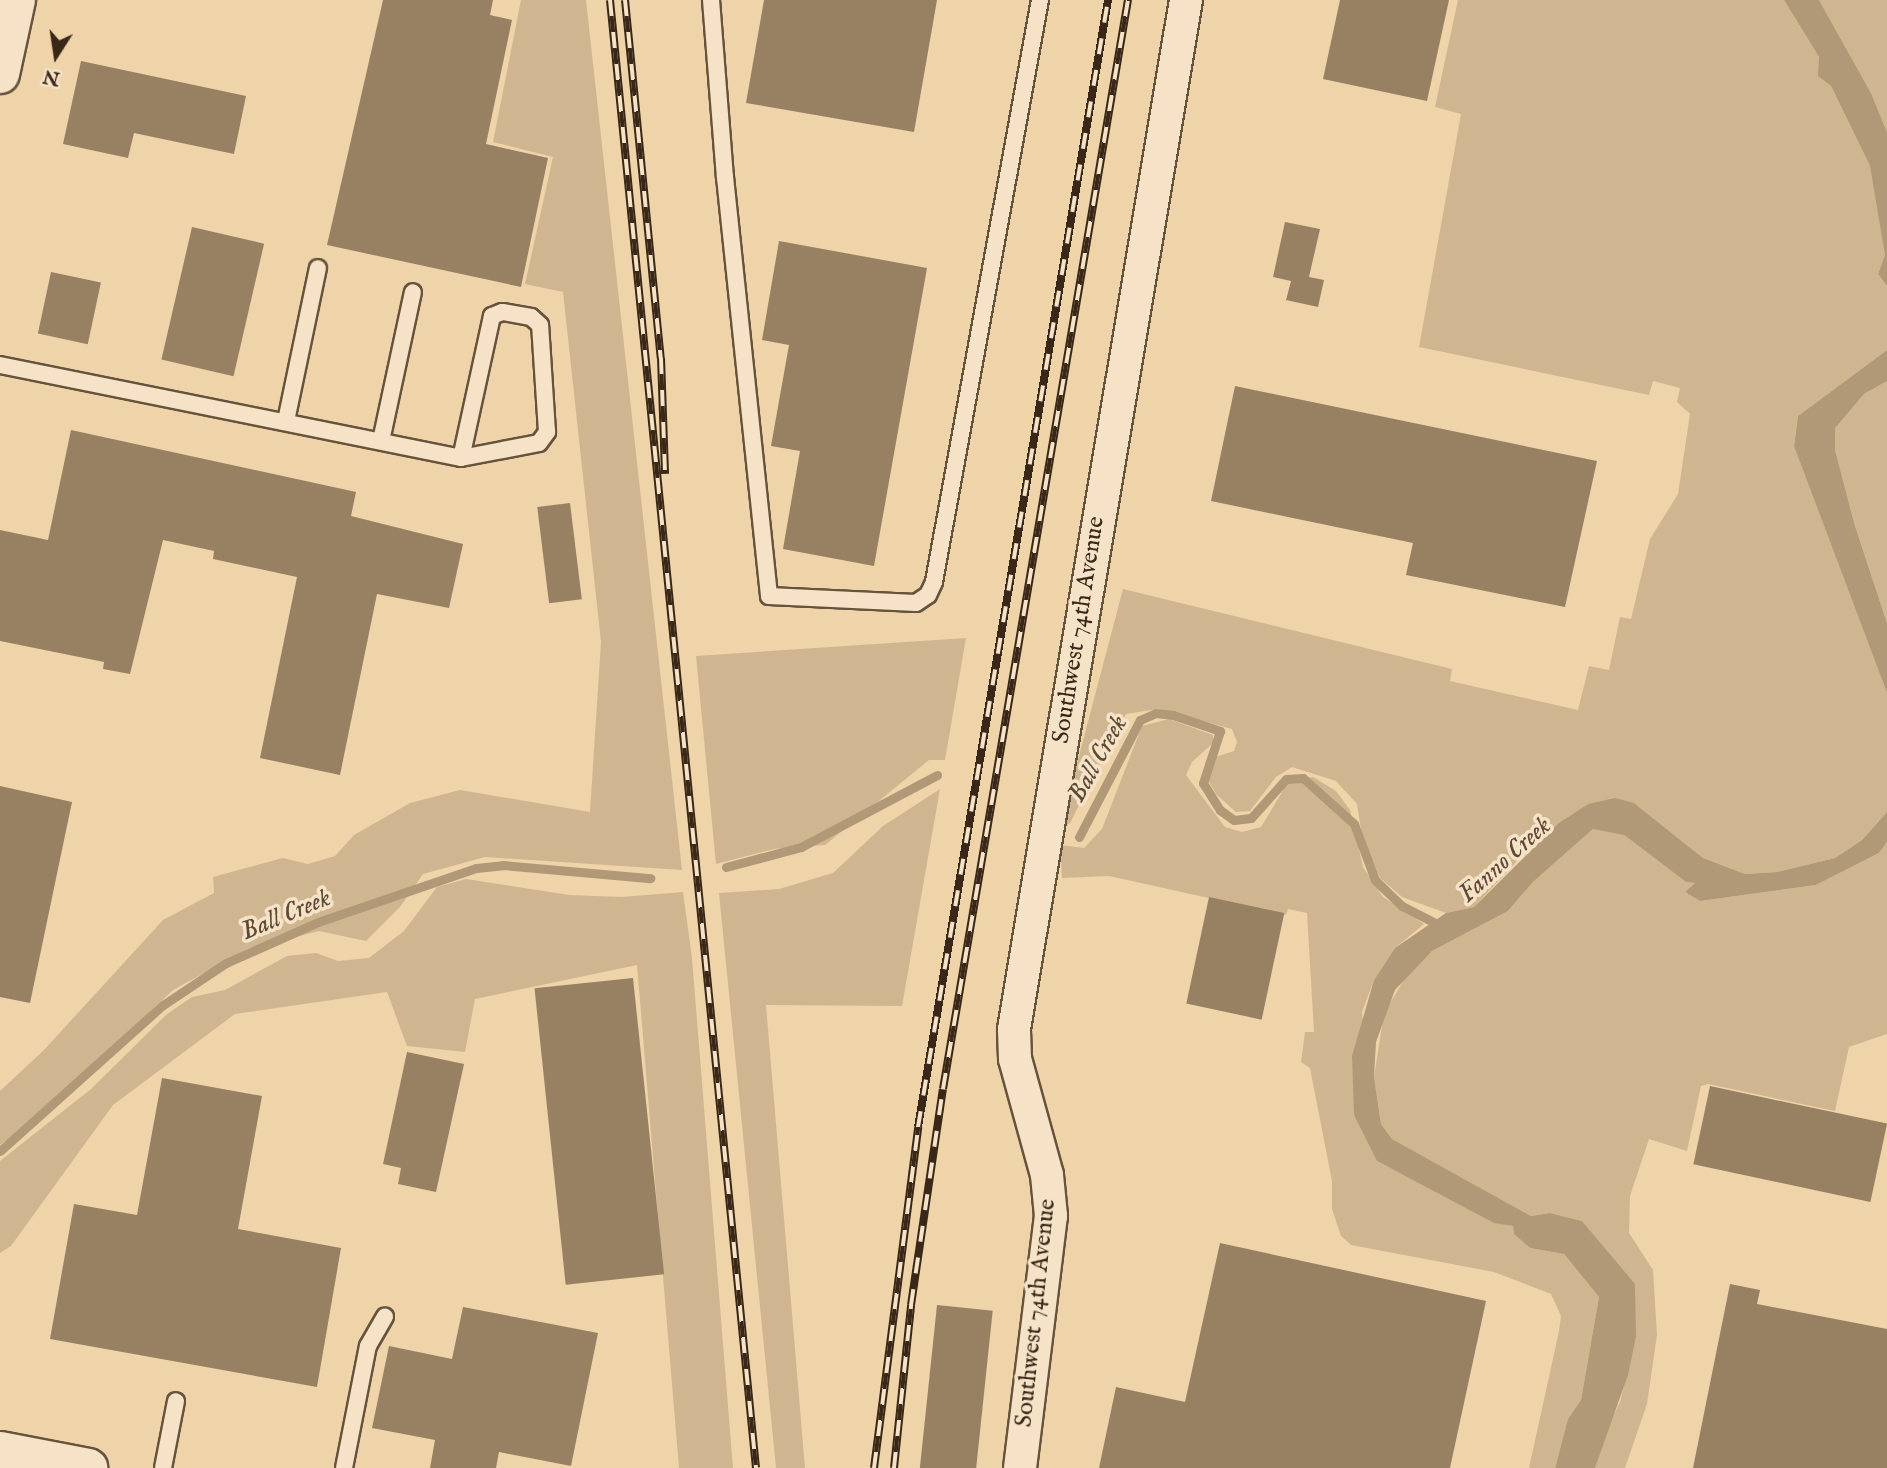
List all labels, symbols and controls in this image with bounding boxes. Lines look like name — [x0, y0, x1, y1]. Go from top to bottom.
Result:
north arrow — [21, 21, 91, 91]
text: N — [41, 63, 62, 90]
street label: Southwest 74th Avenue — [1047, 514, 1111, 746]
water label: Ball Creek — [1061, 710, 1135, 808]
water label: Fanno Creek — [1452, 810, 1558, 910]
water label: Ball Creek — [236, 882, 336, 948]
street label: Southwest 74th Avenue — [1010, 1197, 1062, 1429]

